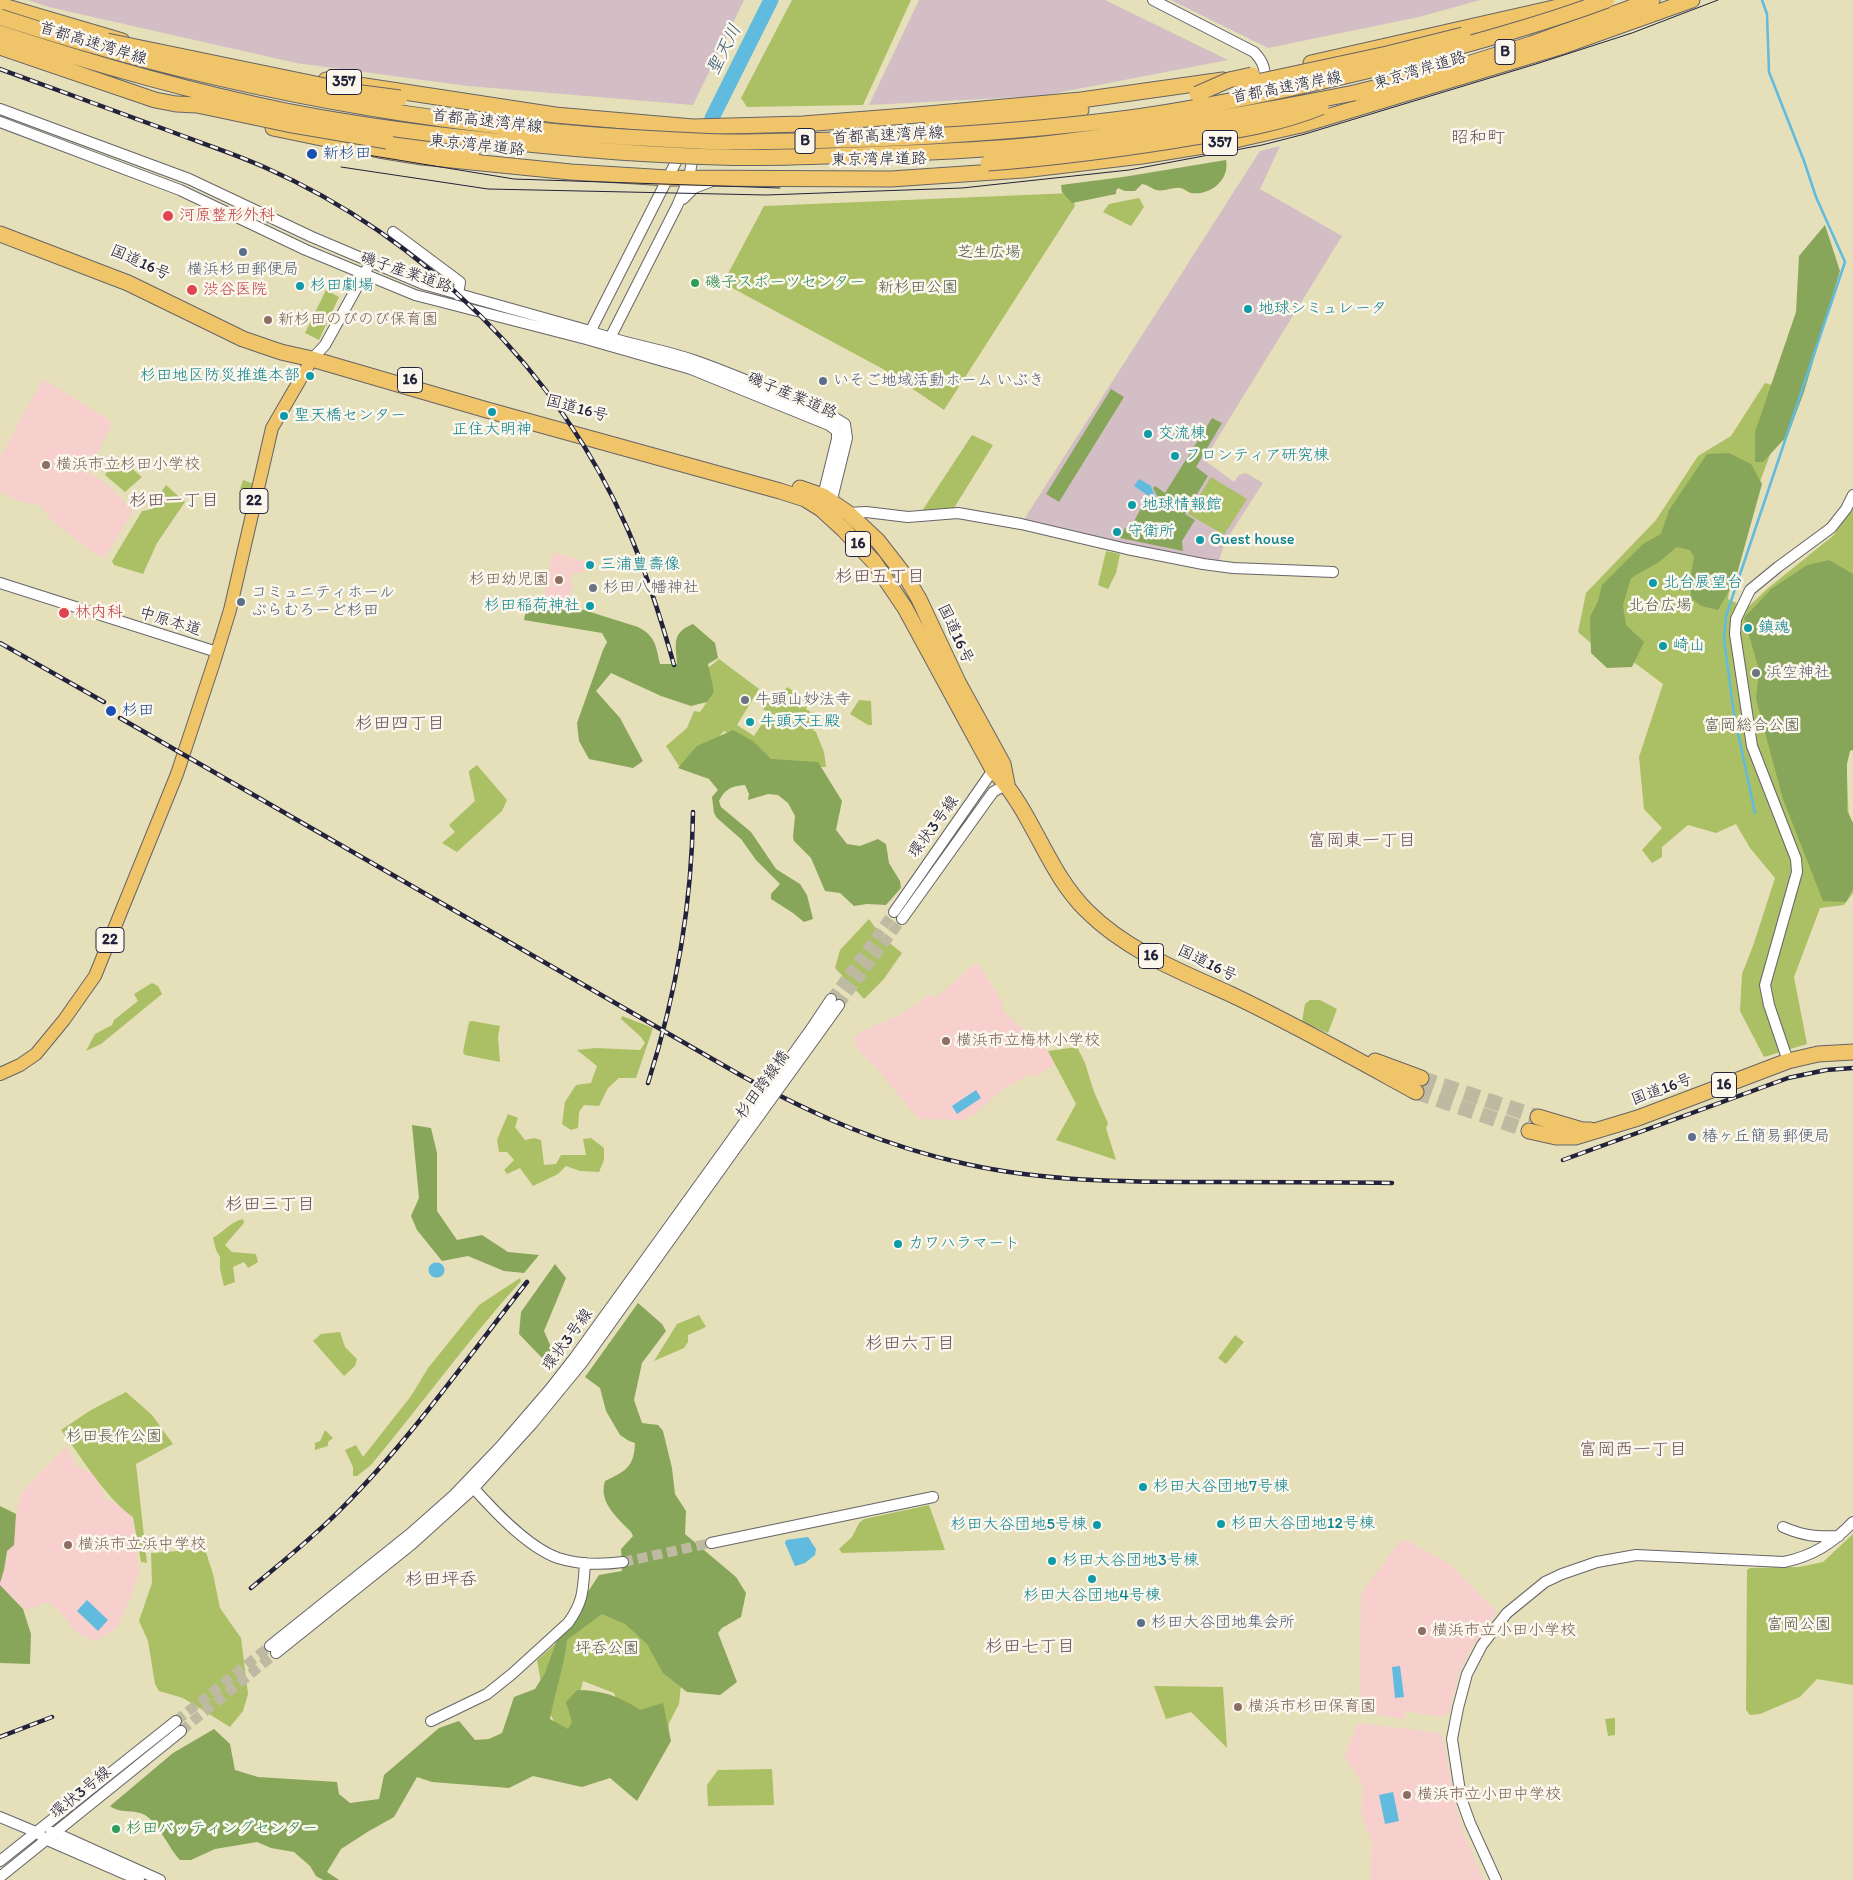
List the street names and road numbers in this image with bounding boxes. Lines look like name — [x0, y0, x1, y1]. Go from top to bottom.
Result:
street label: 首都高速湾岸線 — [37, 18, 149, 70]
road number: B — [1495, 40, 1515, 64]
street label: 東京湾岸道路 — [1371, 48, 1469, 94]
street label: 首都高速湾岸線 — [1230, 68, 1344, 108]
road number: 357 — [326, 70, 362, 94]
street label: 首都高速湾岸線 — [430, 107, 544, 137]
street label: 首都高速湾岸線 — [832, 123, 944, 149]
road number: B — [795, 128, 815, 154]
road number: 357 — [1202, 130, 1238, 156]
street label: 東京湾岸道路 — [428, 131, 526, 161]
street label: 東京湾岸道路 — [831, 150, 927, 170]
street label: 国道16号 — [107, 241, 173, 285]
street label: 磯子産業道路 — [357, 248, 455, 298]
road number: 16 — [398, 368, 422, 392]
street label: 磯子産業道路 — [744, 368, 840, 424]
street label: 国道16号 — [544, 391, 610, 427]
road number: 22 — [240, 488, 268, 514]
road number: 16 — [846, 532, 870, 556]
street label: 国道16号 — [933, 601, 977, 667]
street label: 中原本道 — [137, 603, 203, 641]
street label: 環状3号線 — [905, 792, 963, 862]
road number: 22 — [96, 928, 124, 952]
street label: 国道16号 — [1174, 941, 1240, 987]
road number: 16 — [1138, 944, 1164, 968]
street label: 杉田跨線橋 — [732, 1047, 794, 1123]
street label: 国道16号 — [1629, 1070, 1695, 1110]
road number: 16 — [1712, 1072, 1736, 1098]
street label: 環状3号線 — [539, 1305, 597, 1375]
street label: 環状3号線 — [47, 1763, 115, 1823]

